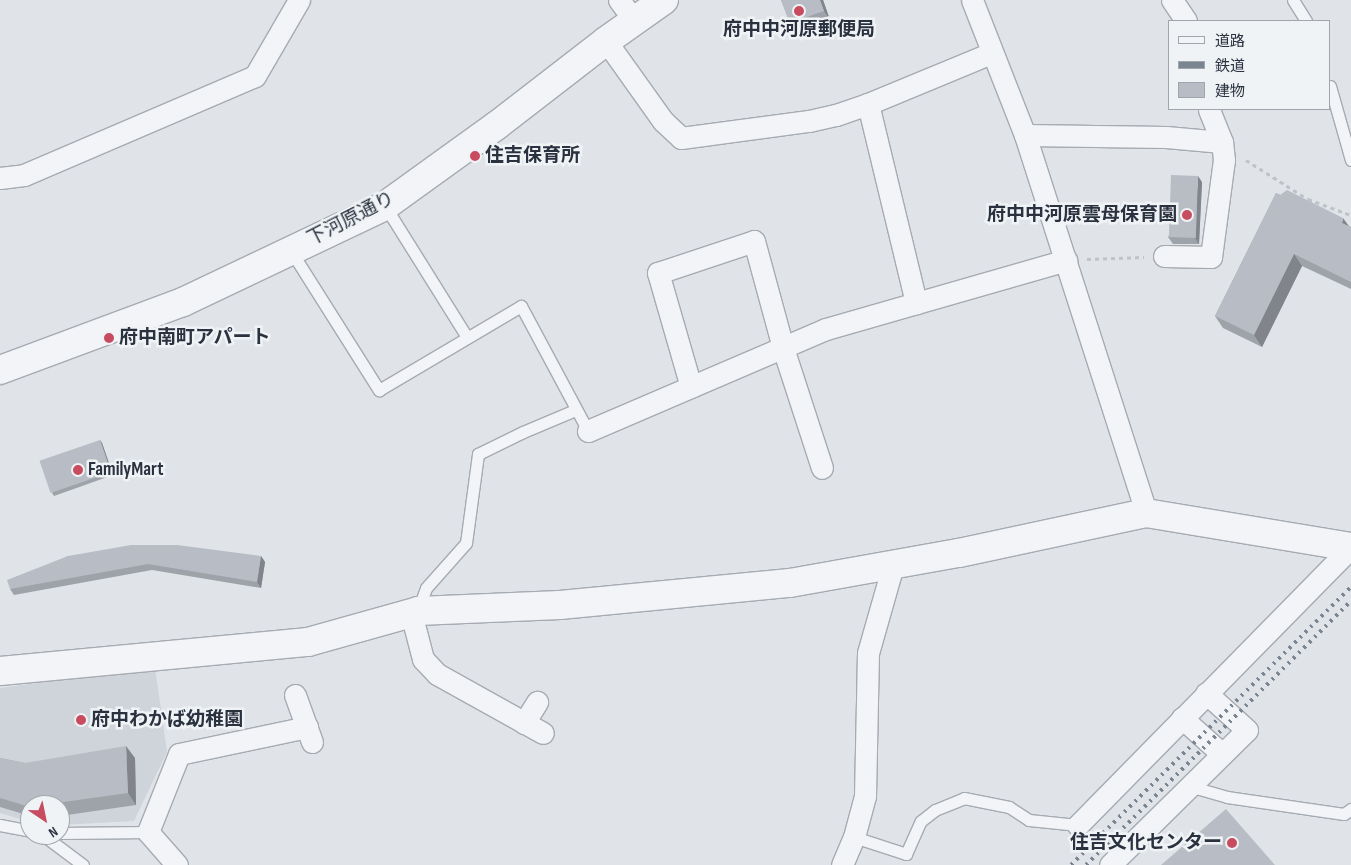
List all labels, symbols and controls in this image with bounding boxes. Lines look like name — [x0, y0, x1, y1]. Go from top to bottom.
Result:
marker: 府中中河原郵便局 — [793, 5, 805, 17]
place label: 府中中河原郵便局 — [723, 19, 875, 41]
legend — [1168, 20, 1331, 110]
text: 道路 — [1215, 32, 1245, 51]
text: 鉄道 — [1215, 57, 1245, 76]
text: 建物 — [1215, 82, 1245, 101]
place label: 住吉保育所 — [485, 145, 580, 167]
marker: 住吉保育所 — [469, 150, 481, 162]
street label: 下河原通り — [304, 187, 398, 251]
place label: 府中中河原雲母保育園 — [987, 204, 1177, 226]
marker: 府中中河原雲母保育園 — [1181, 209, 1193, 221]
place label: 府中南町アパート — [119, 327, 271, 349]
marker: 府中南町アパート — [103, 332, 115, 344]
place label: FamilyMart — [88, 459, 163, 481]
marker: FamilyMart — [72, 464, 84, 476]
place label: 府中わかば幼稚園 — [91, 709, 243, 731]
marker: 府中わかば幼稚園 — [75, 714, 87, 726]
north arrow — [20, 795, 70, 845]
text: N — [45, 823, 61, 841]
place label: 住吉文化センター — [1070, 832, 1222, 854]
marker: 住吉文化センター — [1226, 837, 1238, 849]

